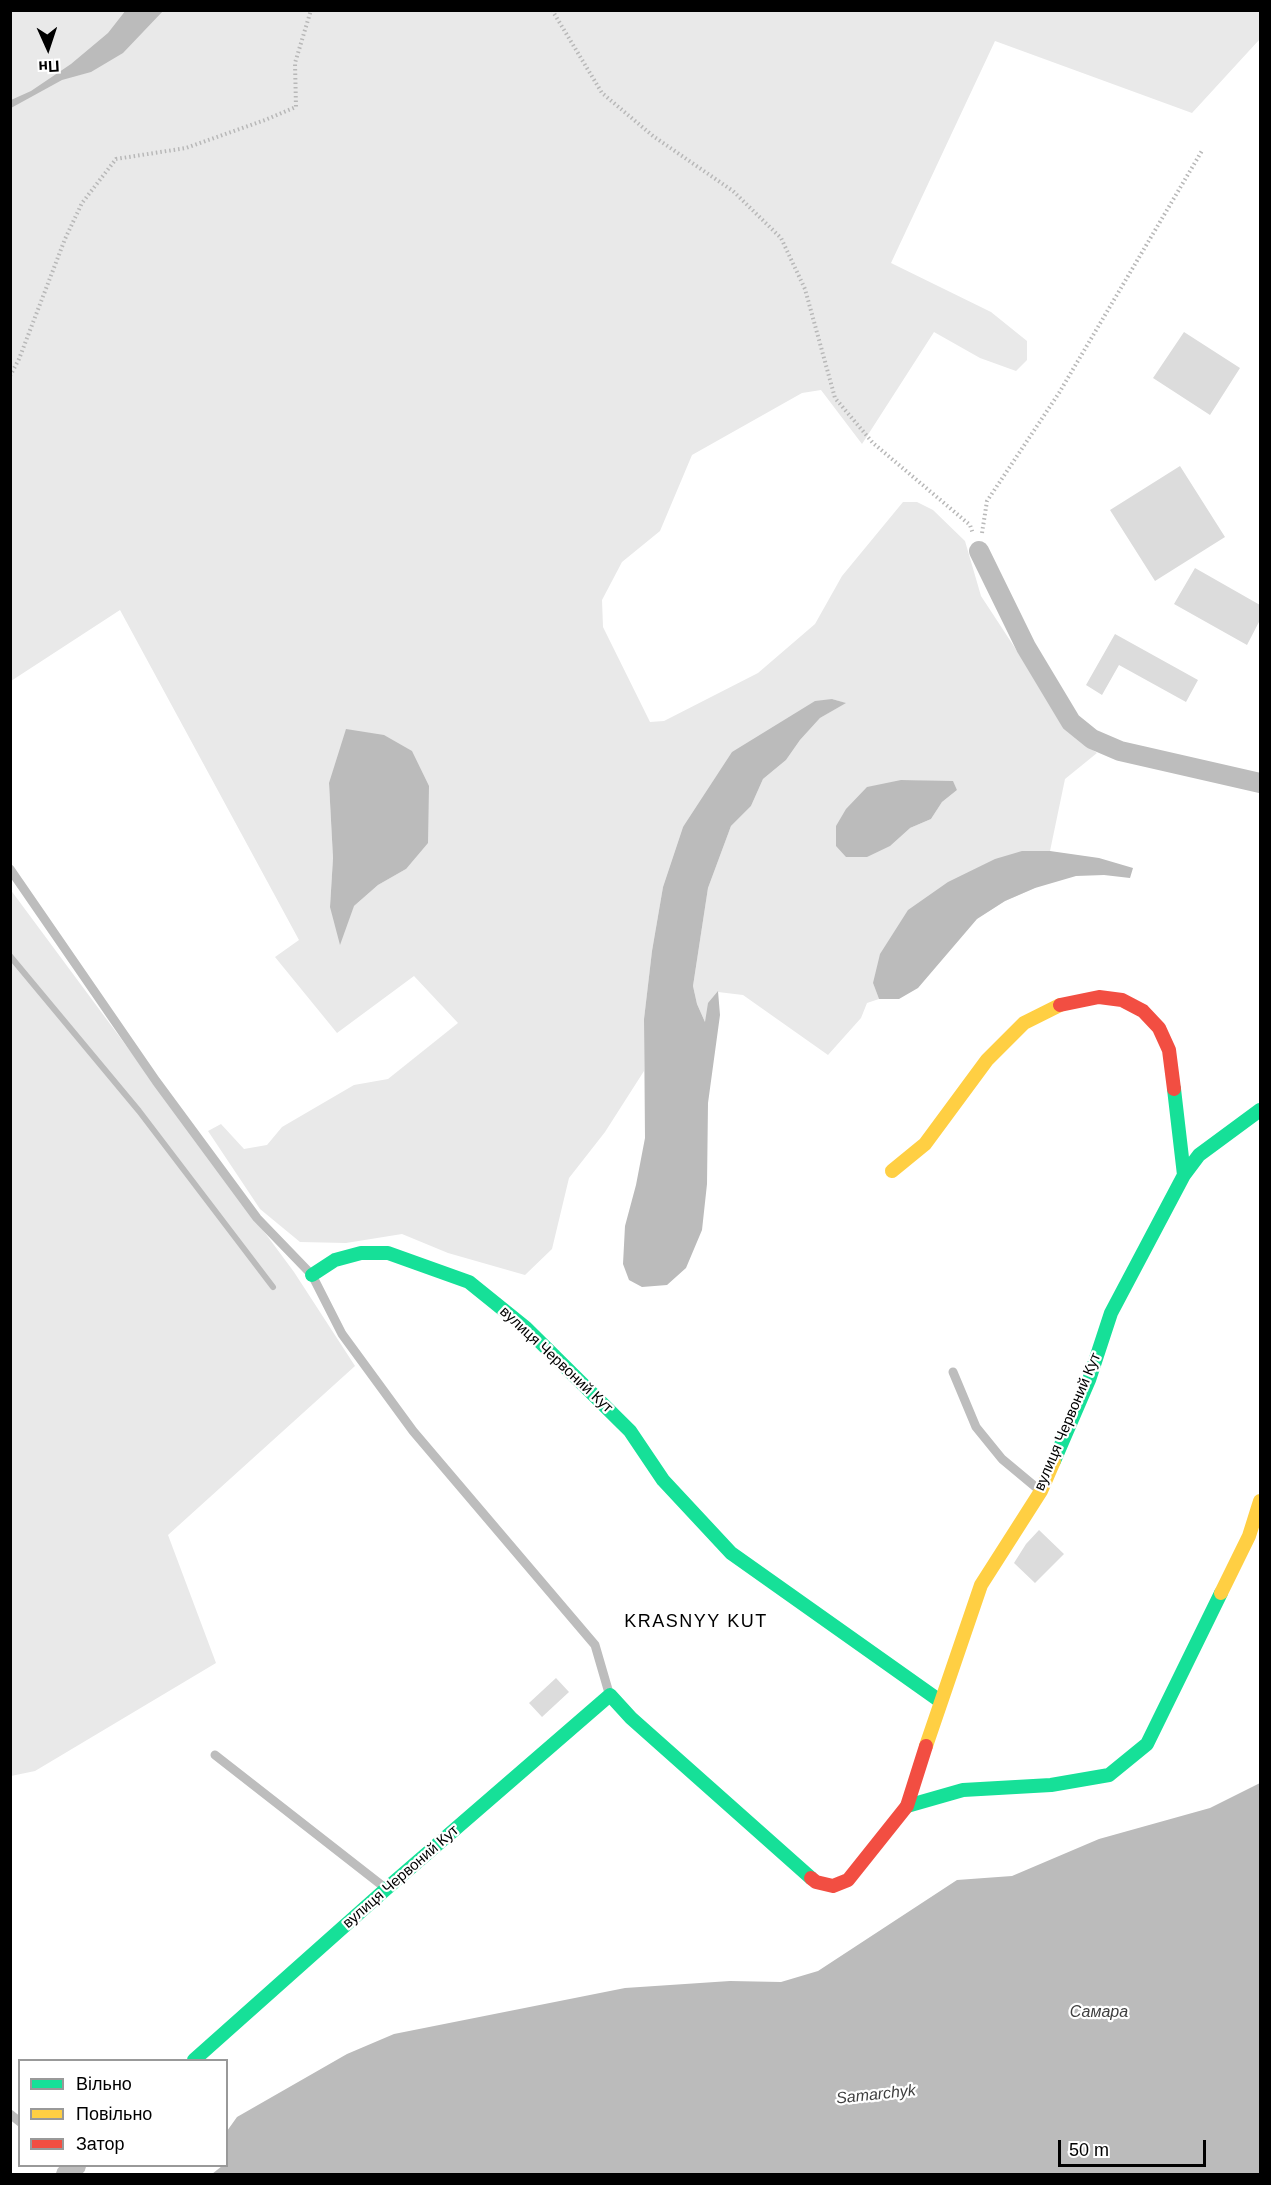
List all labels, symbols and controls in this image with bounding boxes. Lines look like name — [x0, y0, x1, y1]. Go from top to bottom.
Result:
north arrow — [18, 18, 78, 78]
text: Пн — [38, 57, 60, 76]
street label: вулиця Червоний Кут — [496, 1303, 616, 1417]
street label: вулиця Червоний Кут — [1031, 1350, 1105, 1494]
district label: KRASNYY KUT — [624, 1611, 768, 1633]
street label: вулиця Червоний Кут — [339, 1822, 463, 1932]
water label: Самара — [1070, 2003, 1128, 2023]
legend — [18, 2059, 228, 2167]
text: Вільно — [76, 2074, 132, 2094]
water label: Samarchyk — [835, 2081, 917, 2109]
text: Повільно — [76, 2104, 152, 2124]
scale bar — [1061, 2128, 1210, 2166]
text: Затор — [76, 2134, 125, 2154]
text: 50 m — [1069, 2140, 1109, 2160]

